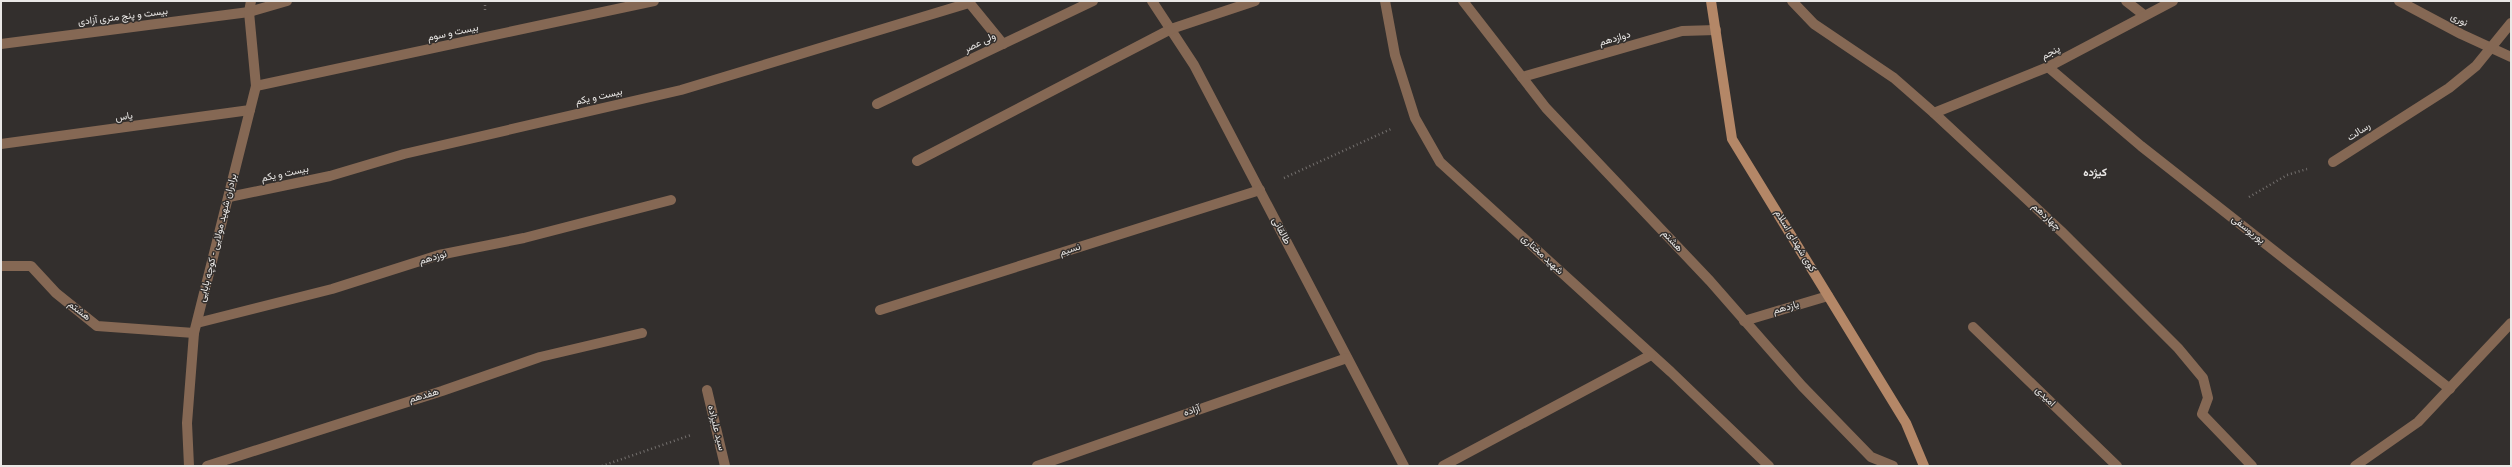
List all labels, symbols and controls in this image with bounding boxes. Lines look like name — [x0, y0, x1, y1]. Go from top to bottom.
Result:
street label: بیست و پنج متری آزادی — [77, 5, 169, 29]
street label: نوری — [2448, 10, 2470, 30]
street label: بیست و سوم — [426, 21, 480, 45]
street label: دوازدهم — [1598, 28, 1633, 50]
street label: ولی عصر — [961, 30, 998, 57]
street label: پنجم — [2039, 43, 2063, 63]
street label: بیست و یکم — [574, 85, 624, 109]
street label: یاس — [114, 109, 134, 125]
street label: رسالت — [2345, 120, 2373, 144]
street label: بیست و یکم — [260, 163, 310, 185]
district label: کیژده — [2083, 166, 2107, 180]
street label: برادران شهید مولایی - کوچه بابایی — [196, 172, 240, 304]
street label: چهاردهم — [2029, 200, 2063, 234]
street label: کوی شهدای اسلام — [1771, 207, 1819, 275]
street label: پوریوسفی — [2229, 213, 2268, 247]
street label: طالقانی — [1268, 215, 1294, 247]
street label: هشتم — [1659, 227, 1685, 255]
street label: شهید مختاری — [1518, 232, 1566, 278]
street label: نسیم — [1058, 240, 1082, 259]
street label: نوزدهم — [418, 248, 448, 268]
street label: هشتم — [65, 298, 93, 324]
street label: یازدهم — [1771, 298, 1801, 318]
street label: امیدی — [2032, 384, 2058, 410]
street label: هفدهم — [408, 386, 441, 406]
street label: آزاده — [1182, 402, 1203, 420]
street label: سید علیزاده — [704, 404, 728, 452]

